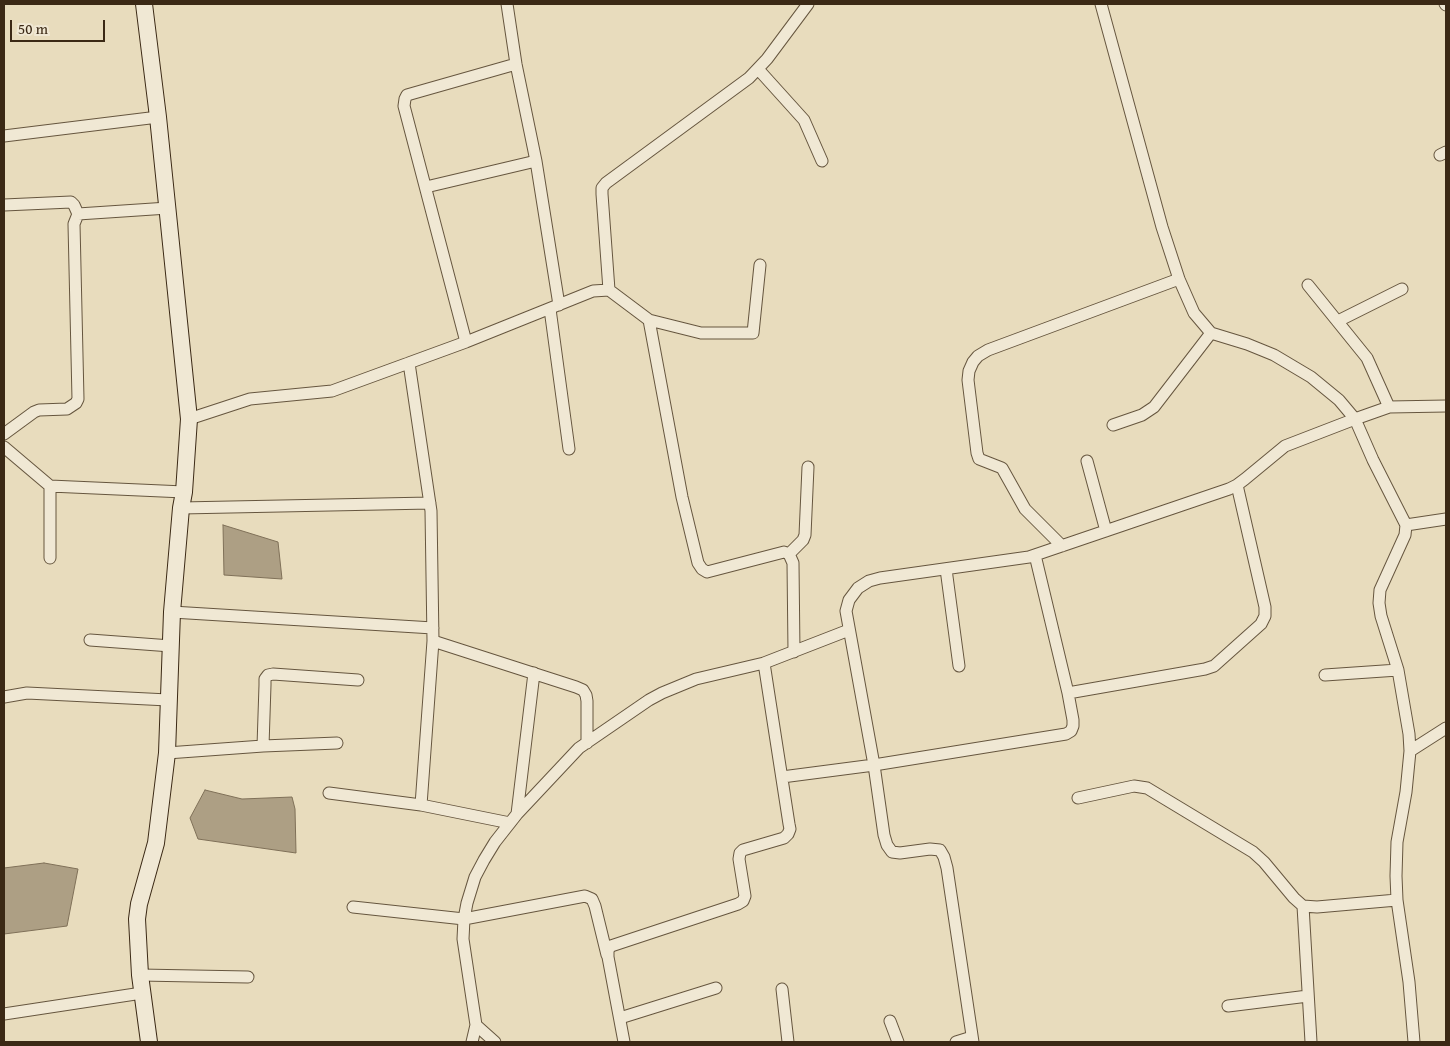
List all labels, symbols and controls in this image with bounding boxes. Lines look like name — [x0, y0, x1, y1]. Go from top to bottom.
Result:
scale bar — [12, 10, 108, 42]
text: 50 m — [18, 18, 48, 39]

